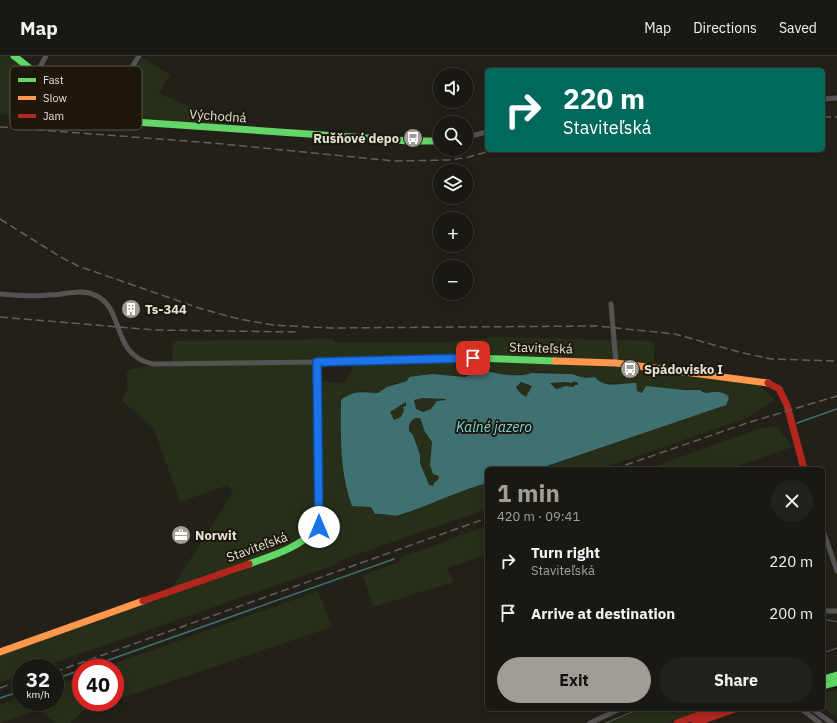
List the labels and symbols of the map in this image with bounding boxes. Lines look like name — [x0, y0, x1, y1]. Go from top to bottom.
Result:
legend — [10, 66, 142, 130]
text: Fast — [43, 73, 64, 87]
text: Slow — [43, 91, 67, 105]
street label: Východná — [189, 106, 247, 126]
text: Jam — [43, 109, 64, 123]
bus stop icon: Rušňové depo — [402, 127, 424, 149]
place label: Rušňové depo — [313, 130, 399, 147]
building icon: Ts-344 — [120, 298, 142, 320]
place label: Ts-344 — [145, 301, 187, 318]
street label: Staviteľská — [509, 338, 573, 358]
pin — [456, 341, 490, 375]
bus stop icon: Spádovisko I — [619, 358, 641, 380]
place label: Spádovisko I — [644, 361, 723, 378]
water label: Kalné jazero — [456, 418, 532, 436]
position arrow — [298, 506, 340, 548]
office icon: Norwit — [170, 524, 192, 546]
place label: Norwit — [195, 527, 237, 544]
street label: Staviteľská — [224, 528, 290, 566]
speed limit sign: 40 — [72, 659, 124, 711]

